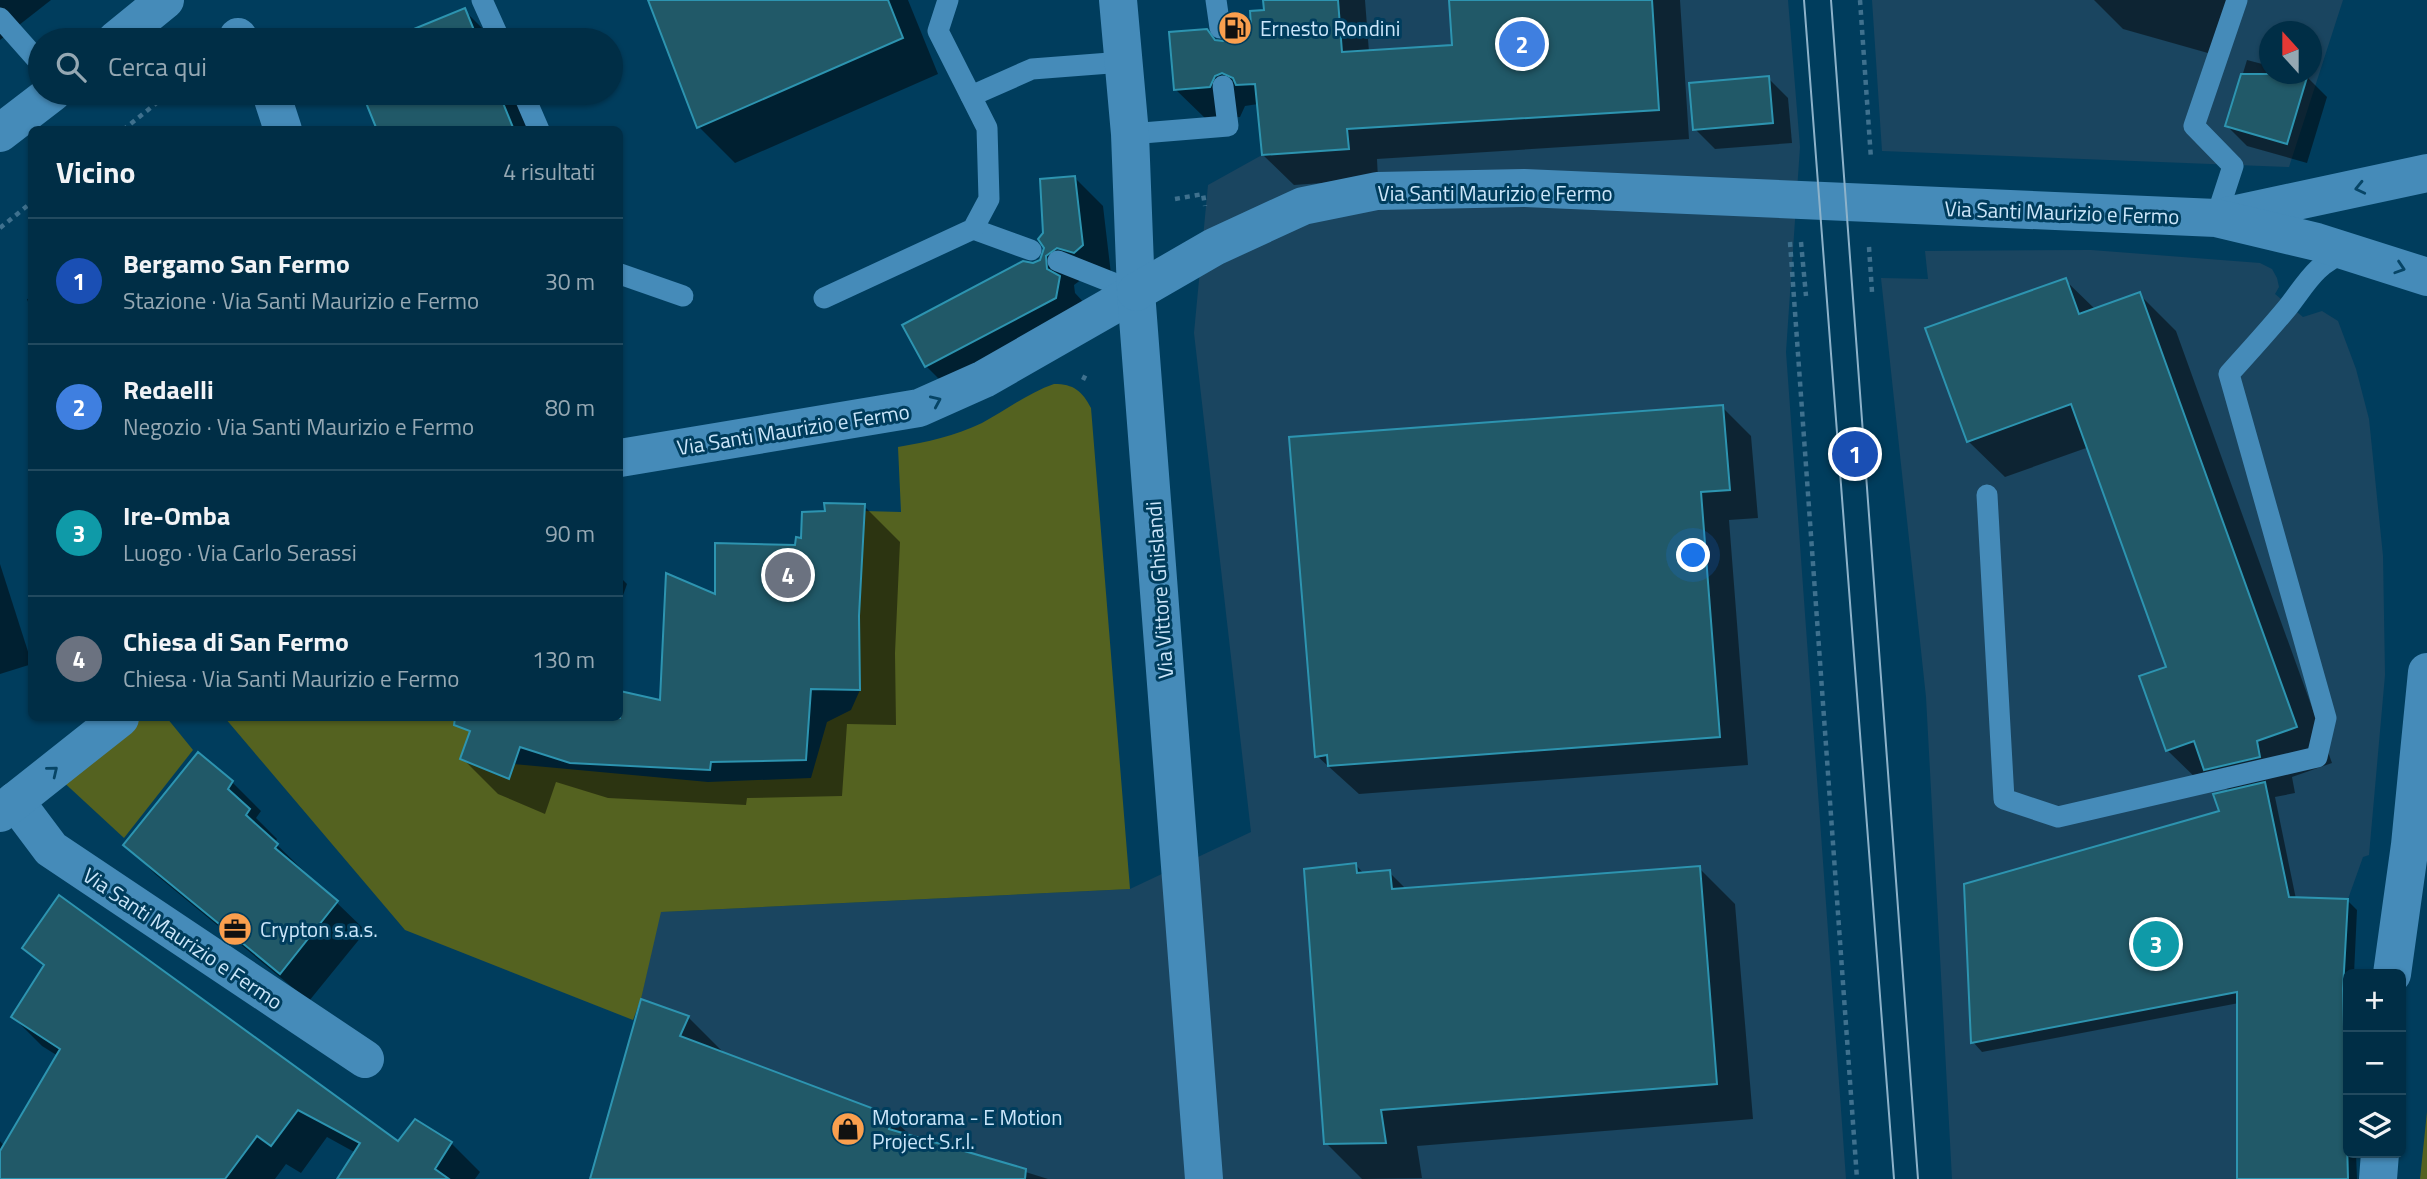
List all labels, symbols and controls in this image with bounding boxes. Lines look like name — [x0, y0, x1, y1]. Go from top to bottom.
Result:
fuel station icon: Ernesto Rondini — [1216, 9, 1254, 47]
place label: Ernesto Rondini — [1260, 12, 1400, 44]
pin: 2 — [1499, 18, 1545, 70]
north arrow — [2259, 21, 2322, 84]
search box — [28, 28, 623, 105]
text: Cerca qui — [108, 47, 207, 86]
icon: search — [52, 48, 90, 86]
text: Vicino — [56, 149, 136, 195]
text: 4 risultati — [503, 154, 595, 189]
street label: Via Santi Maurizio e Fermo — [1377, 177, 1613, 209]
one-way arrow — [2354, 180, 2366, 194]
street label: Via Santi Maurizio e Fermo — [1944, 192, 2180, 232]
text: Bergamo San Fermo — [123, 244, 350, 283]
one-way arrow — [2394, 260, 2406, 275]
text: 1 — [73, 264, 85, 299]
text: 30 m — [545, 264, 595, 299]
text: Stazione · Via Santi Maurizio e Fermo — [123, 283, 479, 318]
text: Redaelli — [123, 370, 214, 409]
text: 2 — [73, 390, 85, 425]
text: 80 m — [545, 390, 595, 425]
street label: Via Santi Maurizio e Fermo — [674, 395, 912, 463]
one-way arrow — [929, 395, 941, 409]
text: Negozio · Via Santi Maurizio e Fermo — [123, 409, 474, 444]
pin: 1 — [1832, 428, 1878, 480]
text: Ire-Omba — [123, 496, 230, 535]
street label: Via Vittore Ghislandi — [1137, 500, 1181, 680]
text: 3 — [73, 516, 85, 551]
text: 90 m — [545, 516, 595, 551]
text: Luogo · Via Carlo Serassi — [123, 535, 357, 570]
your location — [1676, 538, 1710, 572]
pin: 4 — [765, 549, 811, 601]
text: Chiesa di San Fermo — [123, 622, 349, 661]
text: 4 — [73, 642, 85, 677]
text: 130 m — [532, 642, 595, 677]
text: Chiesa · Via Santi Maurizio e Fermo — [123, 661, 459, 696]
one-way arrow — [46, 766, 58, 779]
street label: Via Santi Maurizio e Fermo — [77, 859, 289, 1017]
office icon: Crypton s.a.s. — [216, 910, 254, 948]
place label: Crypton s.a.s. — [260, 913, 378, 945]
pin: 3 — [2133, 918, 2179, 970]
map controls — [2343, 969, 2406, 1158]
button: + — [2343, 969, 2406, 1032]
button: − — [2343, 1032, 2406, 1095]
button: layers — [2343, 1095, 2406, 1158]
place label: Motorama - E Motion Project S.r.l. — [872, 1101, 1062, 1157]
shop icon: Motorama - E Motion Project S.r.l. — [829, 1110, 867, 1148]

